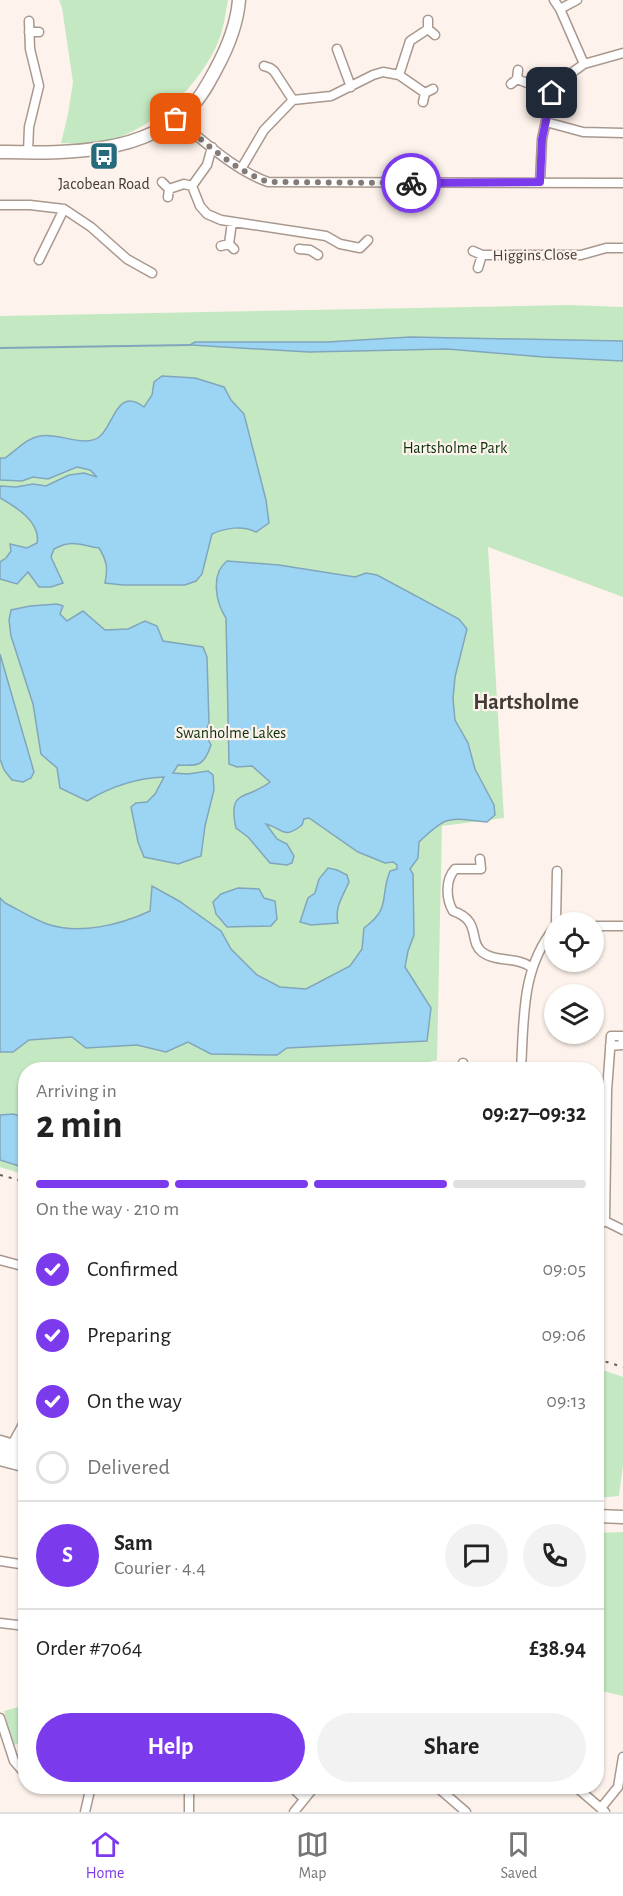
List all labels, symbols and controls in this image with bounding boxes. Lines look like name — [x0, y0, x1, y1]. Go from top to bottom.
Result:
pin — [526, 67, 577, 118]
icon: home — [535, 76, 568, 109]
pin — [150, 93, 201, 144]
icon: bag — [159, 102, 192, 135]
bus stop icon: Jacobean Road — [88, 140, 120, 172]
courier — [381, 153, 441, 213]
icon: bike — [395, 167, 428, 200]
place label: Jacobean Road — [58, 176, 150, 192]
street label: Higgins Close — [493, 246, 577, 264]
park label: Hartsholme Park — [403, 440, 508, 456]
district label: Hartsholme — [473, 691, 579, 713]
park label: Swanholme Lakes — [176, 725, 286, 741]
map controls — [544, 912, 604, 1044]
button: locate — [544, 912, 604, 972]
button: layers — [544, 984, 604, 1044]
text: Arriving in — [36, 1081, 117, 1101]
text: 09:27–09:32 — [482, 1102, 586, 1124]
text: 2 min — [36, 1106, 123, 1145]
text: On the way · 210 m — [36, 1199, 179, 1219]
icon: check — [36, 1253, 69, 1286]
text: Confirmed — [87, 1258, 178, 1280]
text: 09:05 — [543, 1259, 586, 1279]
icon: check — [36, 1319, 69, 1352]
text: Preparing — [87, 1324, 171, 1346]
text: 09:06 — [542, 1325, 586, 1345]
icon: check — [36, 1385, 69, 1418]
text: On the way — [87, 1390, 182, 1412]
text: 09:13 — [546, 1391, 586, 1411]
text: Delivered — [87, 1456, 170, 1478]
button: chat — [445, 1524, 508, 1587]
button: phone — [523, 1524, 586, 1587]
text: Sam — [114, 1532, 153, 1554]
text: S — [62, 1544, 73, 1566]
text: Courier · 4.4 — [114, 1558, 206, 1578]
text: Order #7064 — [36, 1637, 142, 1659]
text: £38.94 — [529, 1637, 586, 1659]
button: Help — [36, 1713, 305, 1782]
button: Share — [317, 1713, 586, 1782]
tab: Home — [86, 1828, 124, 1883]
tab: Map — [296, 1828, 329, 1883]
tab: Saved — [501, 1828, 537, 1883]

